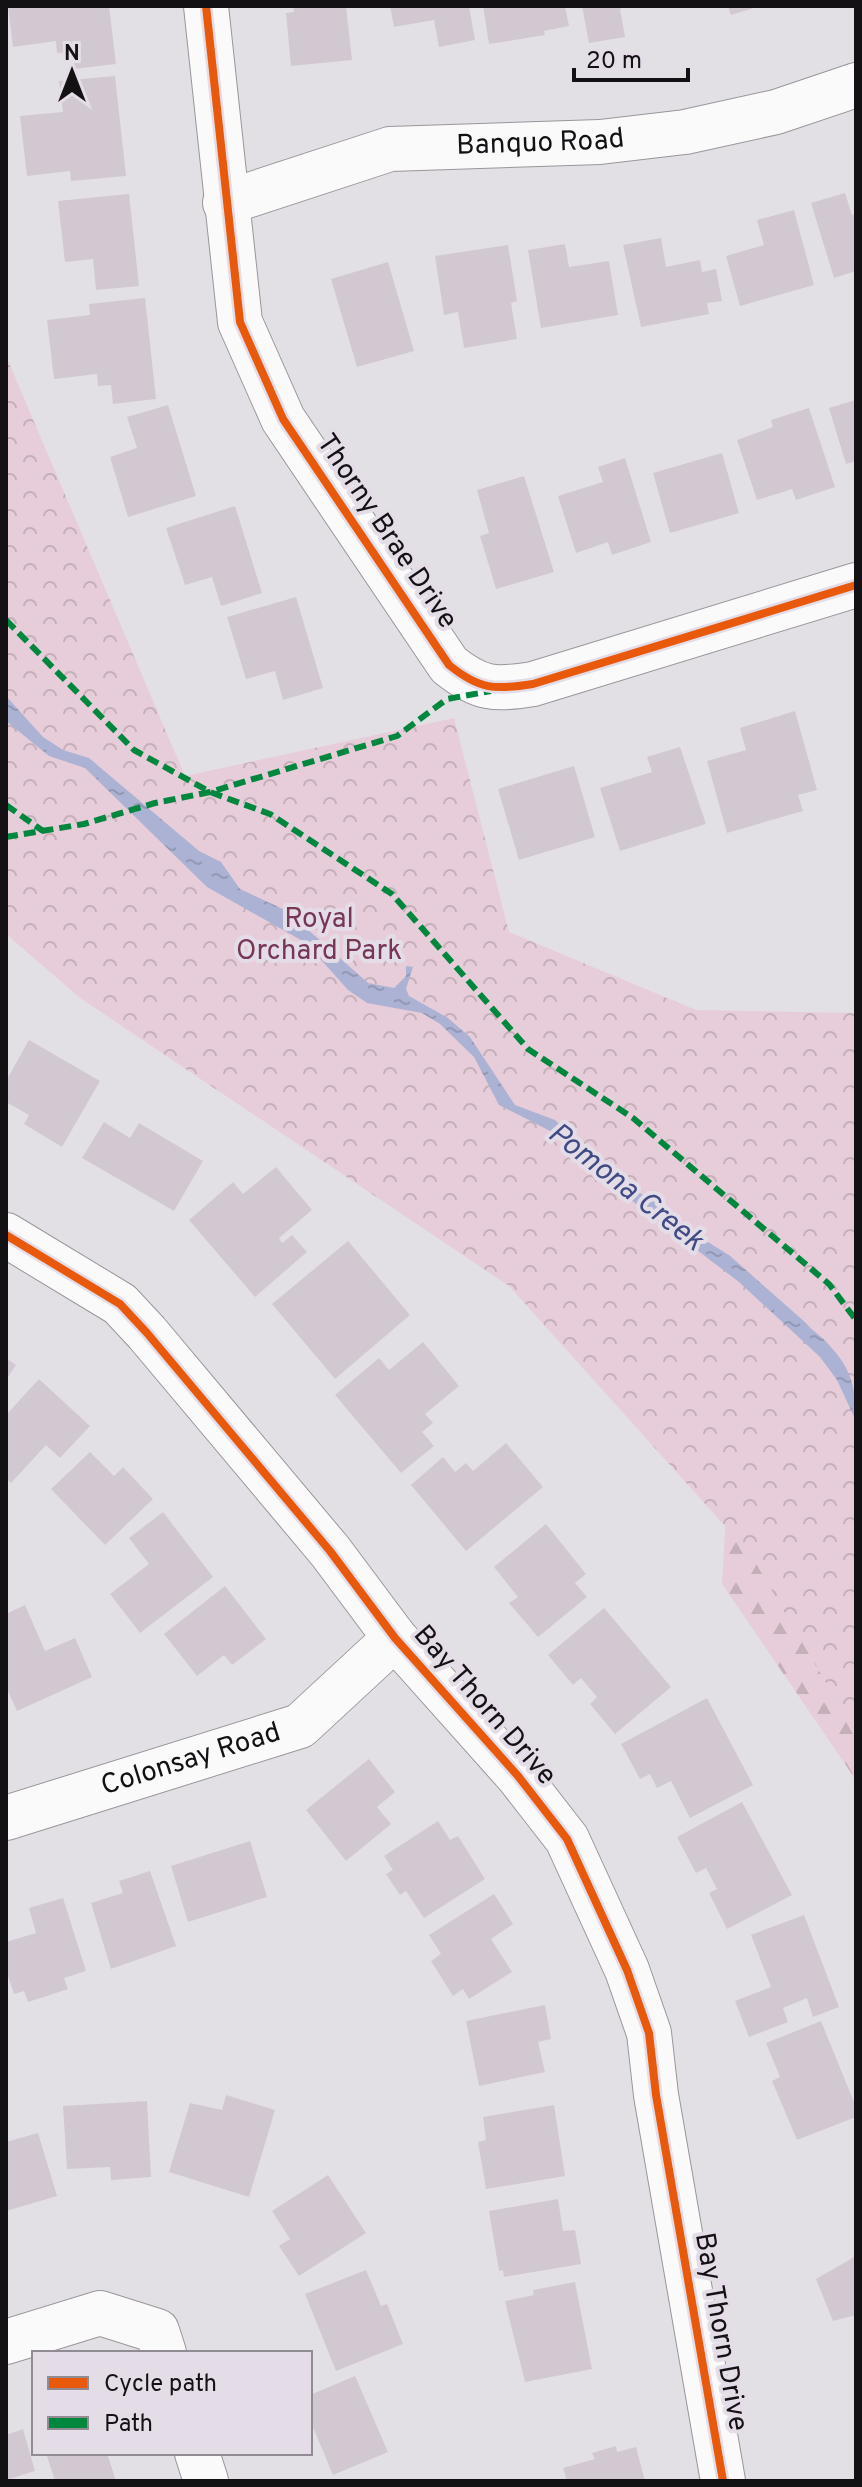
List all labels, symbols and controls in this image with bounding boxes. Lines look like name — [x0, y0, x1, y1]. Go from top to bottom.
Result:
north arrow — [32, 32, 112, 112]
scale bar — [574, 32, 688, 82]
text: N — [64, 41, 80, 68]
text: 20 m — [586, 47, 642, 77]
street label: Banquo Road — [456, 121, 626, 165]
street label: Thorny Brae Drive — [307, 428, 465, 636]
park label: Royal Orchard Park — [236, 902, 402, 970]
water label: Pomona Creek — [540, 1116, 711, 1261]
street label: Bay Thorn Drive — [404, 1618, 564, 1794]
street label: Colonsay Road — [97, 1715, 285, 1805]
street label: Bay Thorn Drive — [685, 2230, 755, 2434]
legend — [32, 2351, 312, 2455]
text: Cycle path — [104, 2370, 217, 2400]
text: Path — [104, 2410, 153, 2440]

